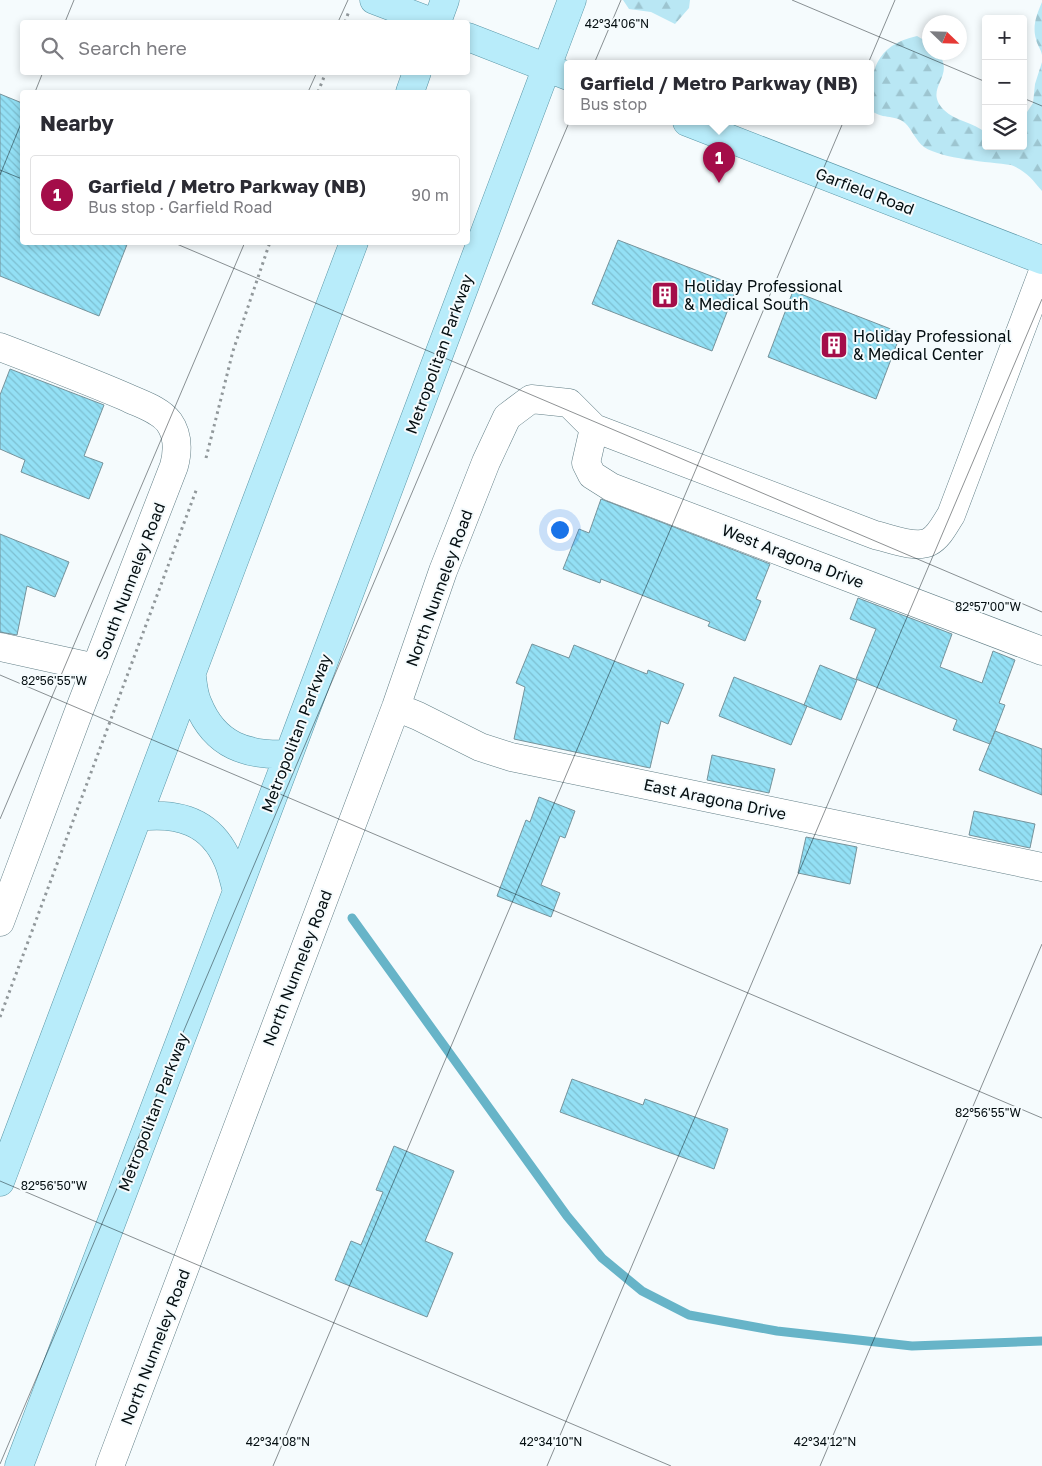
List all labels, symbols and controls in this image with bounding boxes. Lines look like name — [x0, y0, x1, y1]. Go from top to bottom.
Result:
north arrow — [922, 15, 967, 60]
map controls — [982, 15, 1027, 150]
button: + — [982, 15, 1027, 60]
text: 42°34'06"N — [585, 16, 649, 31]
search box — [20, 20, 470, 75]
icon: search — [38, 34, 66, 62]
text: Search here — [78, 36, 187, 59]
popup — [564, 60, 874, 125]
button: − — [982, 60, 1027, 105]
text: Garfield / Metro Parkway (NB) — [580, 71, 858, 94]
text: Bus stop — [580, 94, 647, 114]
button: layers — [982, 105, 1027, 150]
text: Nearby — [40, 110, 114, 136]
pin: 1 — [703, 142, 735, 183]
street label: Garfield Road — [813, 163, 917, 219]
text: Garfield / Metro Parkway (NB) — [88, 174, 366, 197]
text: 1 — [53, 185, 61, 205]
text: 90 m — [411, 185, 449, 205]
text: Bus stop · Garfield Road — [88, 197, 272, 217]
street label: Metropolitan Parkway — [401, 271, 477, 437]
place label: Holiday Professional & Medical South — [684, 276, 843, 314]
building icon: Holiday Professional & Medical South — [650, 280, 680, 310]
place label: Holiday Professional & Medical Center — [853, 326, 1012, 364]
building icon: Holiday Professional & Medical Center — [819, 330, 849, 360]
street label: South Nunneley Road — [91, 500, 169, 662]
street label: North Nunneley Road — [401, 507, 477, 669]
your location — [547, 517, 573, 543]
street label: West Aragona Drive — [719, 520, 867, 592]
text: 82°57'00"W — [955, 599, 1022, 614]
street label: Metropolitan Parkway — [256, 651, 336, 815]
text: 82°56'55"W — [21, 673, 88, 688]
street label: East Aragona Drive — [642, 774, 788, 824]
street label: North Nunneley Road — [258, 887, 336, 1049]
street label: Metropolitan Parkway — [113, 1030, 193, 1194]
text: 82°56'55"W — [955, 1105, 1022, 1120]
text: 82°56'50"W — [21, 1178, 88, 1193]
street label: North Nunneley Road — [116, 1266, 194, 1428]
text: 42°34'08"N — [246, 1434, 310, 1449]
text: 42°34'10"N — [519, 1434, 583, 1449]
text: 42°34'12"N — [794, 1434, 856, 1449]

